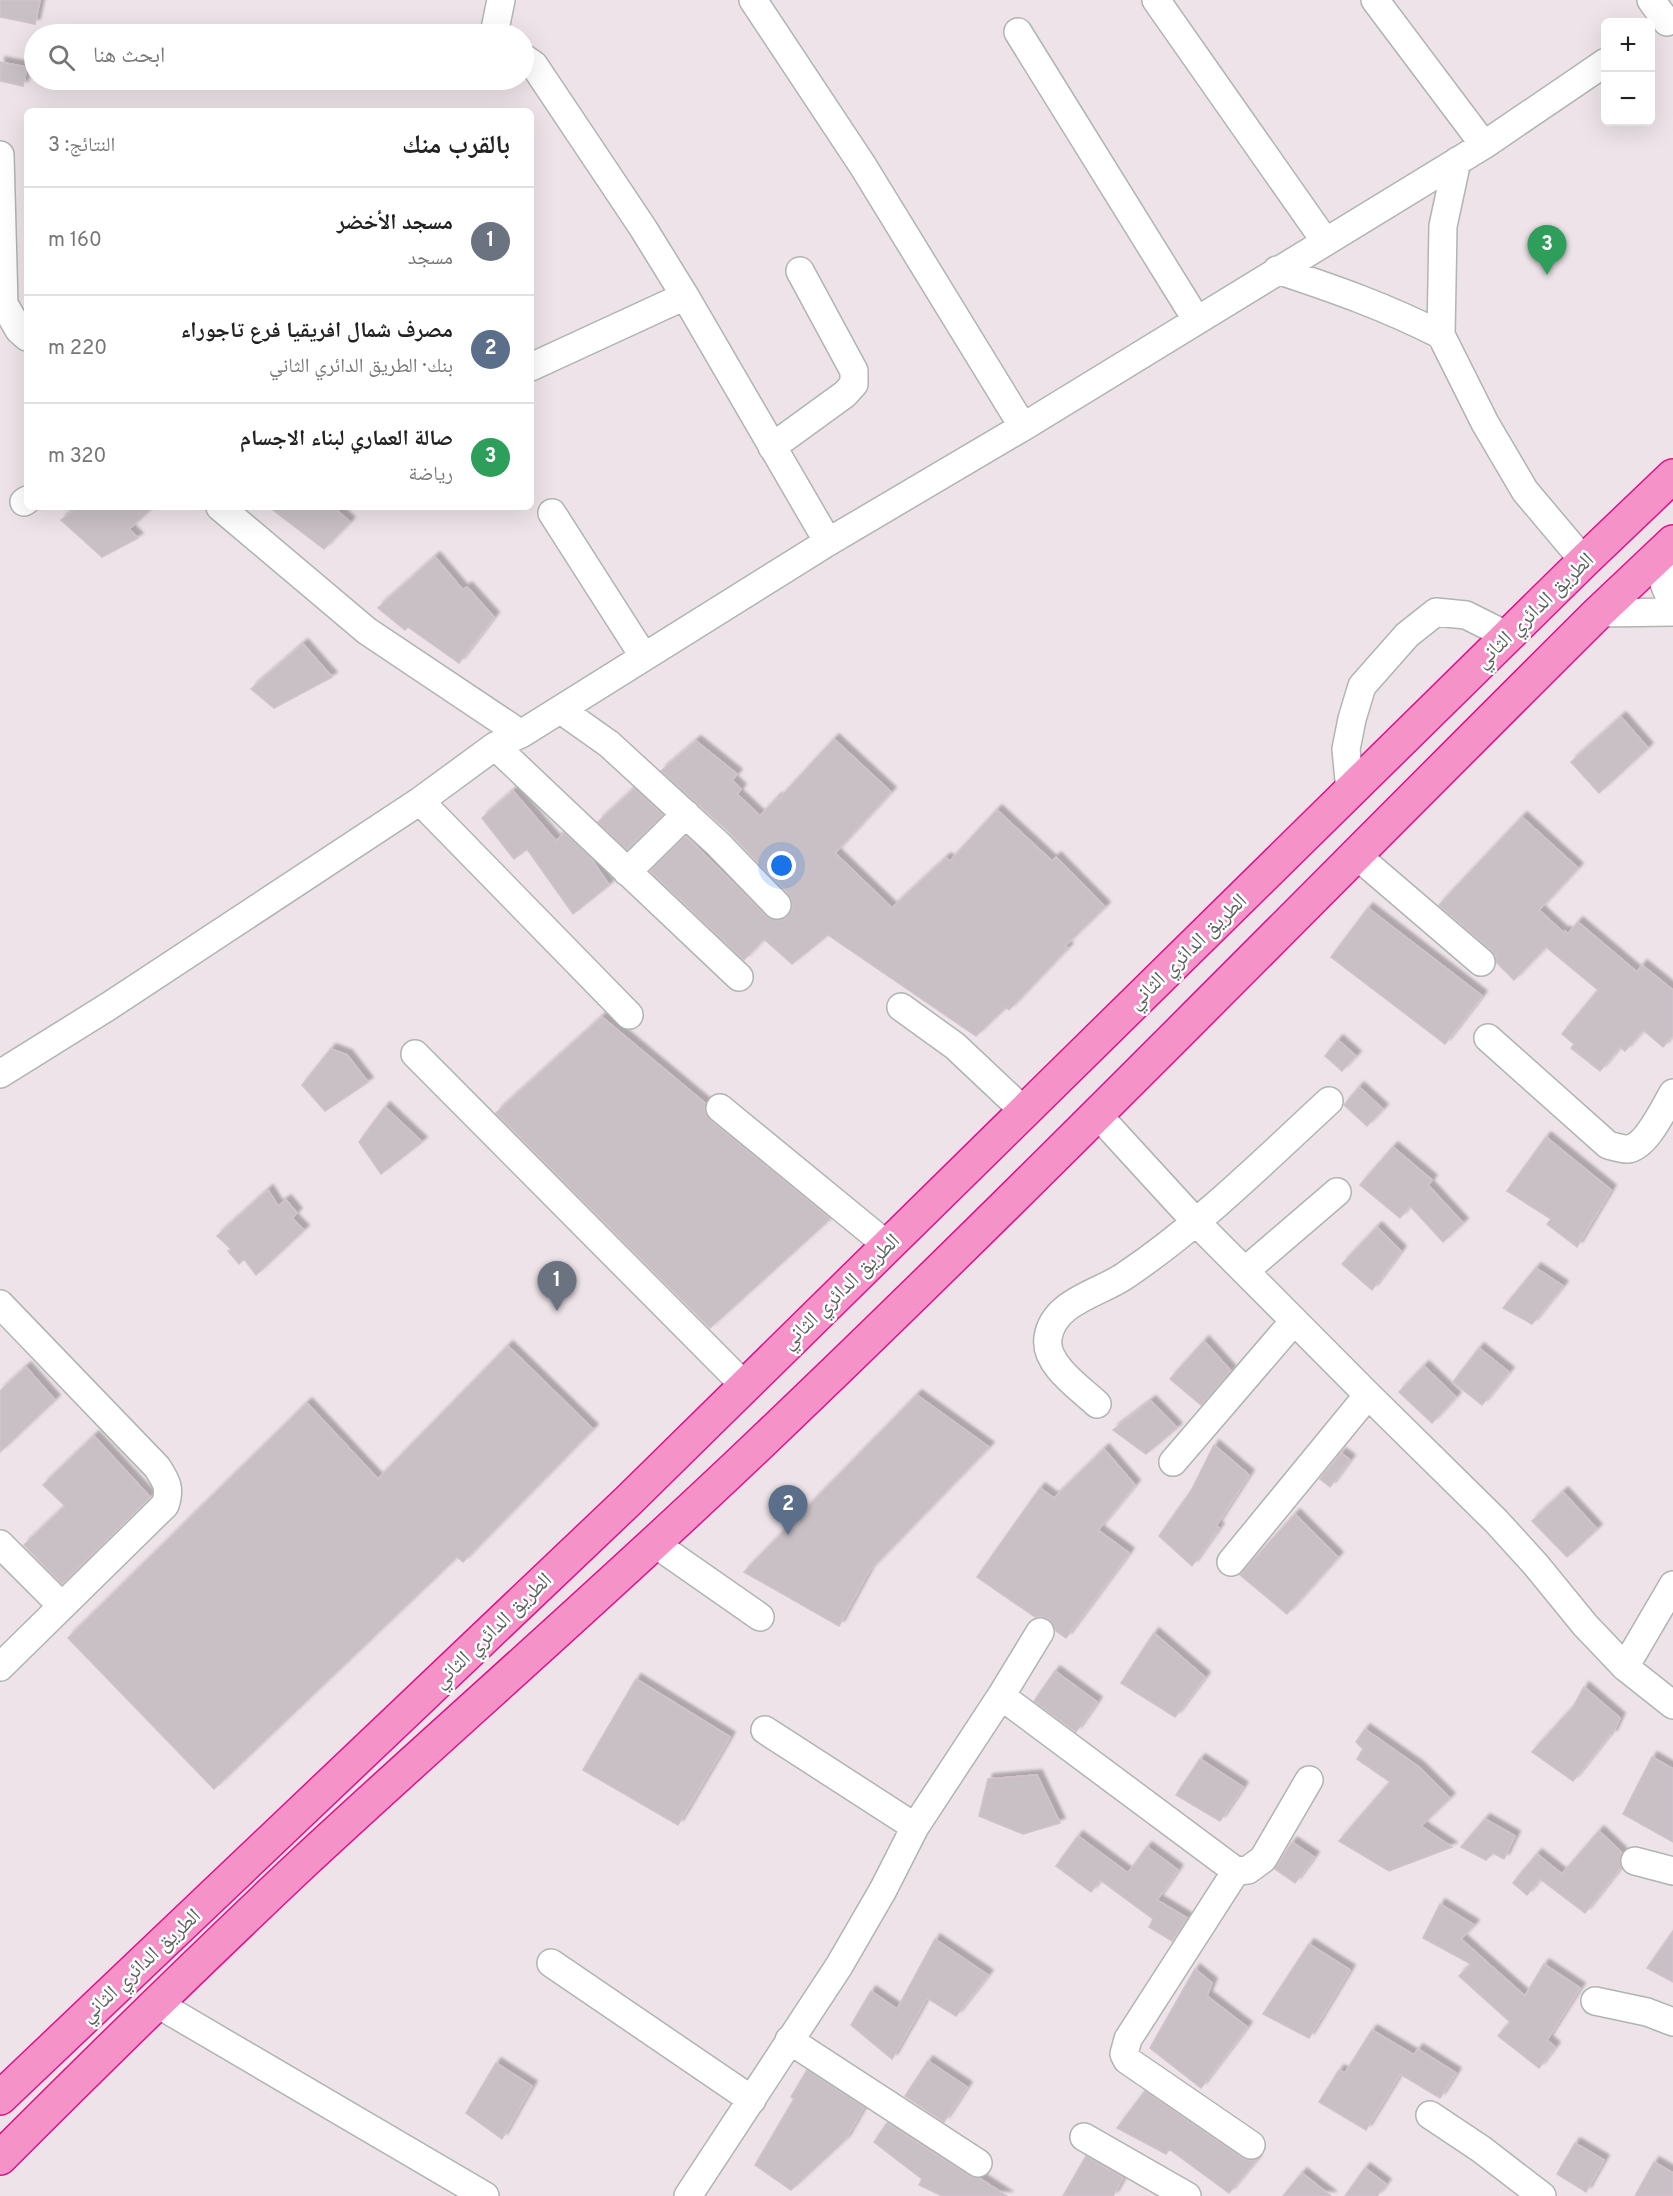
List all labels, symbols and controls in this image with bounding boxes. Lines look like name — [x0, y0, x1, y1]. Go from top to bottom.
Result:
map controls — [1601, 18, 1655, 126]
button: + — [1601, 18, 1655, 72]
search box — [24, 24, 534, 90]
icon: search — [45, 41, 78, 74]
text: ابحث هنا — [93, 43, 165, 70]
button: − — [1601, 72, 1655, 126]
text: بالقرب منك — [402, 130, 510, 163]
text: النتائج: 3 — [48, 133, 115, 159]
text: مسجد الأخضر — [337, 210, 453, 237]
pin: 3 — [1528, 226, 1566, 275]
text: 160 m — [48, 228, 102, 254]
text: 1 — [487, 228, 495, 254]
text: مسجد — [408, 246, 453, 272]
text: مصرف شمال افريقيا فرع تاجوراء — [180, 318, 453, 345]
text: 220 m — [48, 336, 107, 362]
text: 2 — [484, 336, 497, 362]
text: بنك · الطريق الدائري الثاني — [269, 354, 453, 380]
text: صالة العماري لبناء الاجسام — [240, 426, 453, 453]
text: 320 m — [48, 444, 106, 470]
text: 3 — [485, 444, 497, 470]
text: رياضة — [409, 462, 453, 488]
street label: الطريق الدائري الثاني — [1470, 547, 1601, 676]
your location — [767, 851, 796, 880]
street label: الطريق الدائري الثاني — [1123, 888, 1254, 1017]
street label: الطريق الدائري الثاني — [776, 1228, 907, 1357]
pin: 1 — [538, 1262, 576, 1311]
pin: 2 — [768, 1486, 808, 1535]
street label: الطريق الدائري الثاني — [428, 1567, 559, 1696]
street label: الطريق الدائري الثاني — [75, 1903, 208, 2030]

